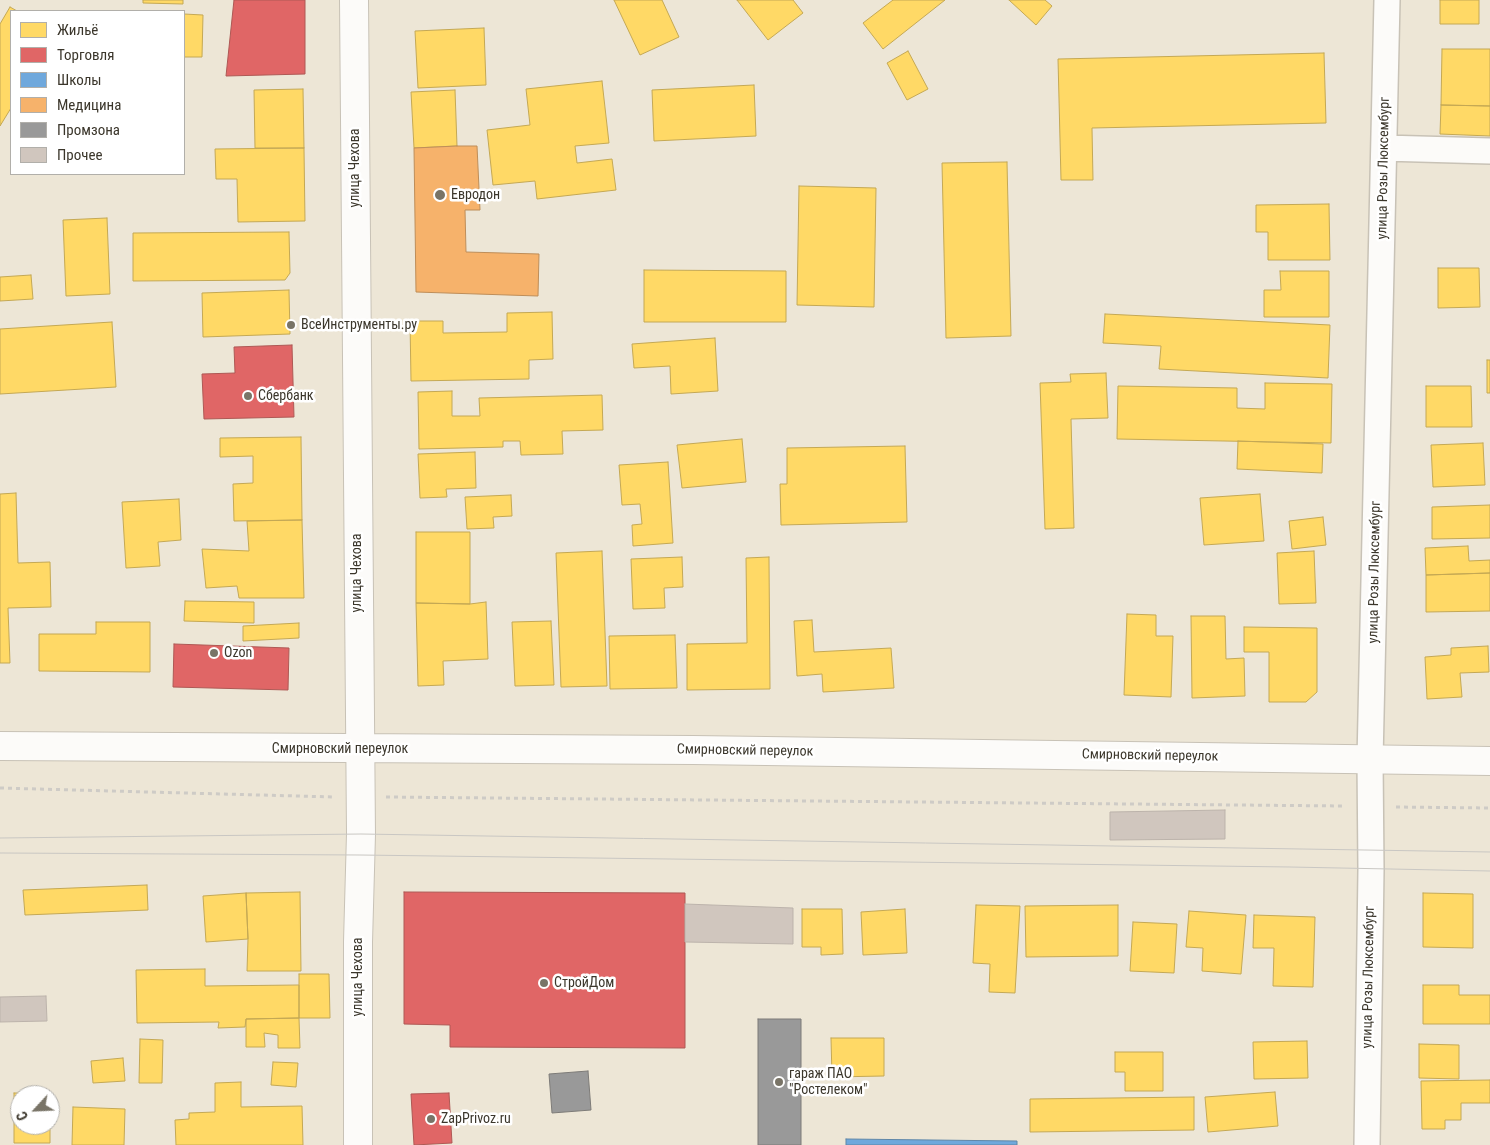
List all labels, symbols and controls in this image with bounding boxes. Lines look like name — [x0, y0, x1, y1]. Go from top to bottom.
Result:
legend — [10, 10, 185, 175]
text: Жильё — [57, 21, 98, 39]
text: Торговля — [57, 46, 114, 64]
text: Школы — [57, 71, 102, 89]
text: Медицина — [57, 96, 121, 114]
street label: улица Розы Люксембург — [1374, 97, 1394, 239]
text: Промзона — [57, 121, 120, 139]
street label: улица Чехова — [347, 129, 363, 207]
text: Прочее — [57, 146, 103, 164]
place label: Евродон — [451, 187, 500, 203]
marker: Евродон — [433, 188, 447, 202]
place label: ВсеИнструменты.ру — [301, 317, 417, 333]
marker: ВсеИнструменты.ру — [285, 319, 297, 331]
place label: Сбербанк — [258, 388, 314, 404]
marker: Сбербанк — [242, 390, 254, 402]
street label: улица Розы Люксембург — [1365, 501, 1385, 643]
street label: улица Чехова — [349, 534, 365, 612]
place label: Ozon — [224, 645, 252, 661]
marker: Ozon — [208, 647, 220, 659]
street label: Смирновский переулок — [272, 741, 408, 757]
street label: Смирновский переулок — [677, 741, 813, 761]
street label: Смирновский переулок — [1082, 746, 1218, 766]
street label: улица Розы Люксембург — [1359, 906, 1379, 1048]
street label: улица Чехова — [350, 938, 366, 1016]
place label: СтройДом — [554, 975, 614, 991]
marker: СтройДом — [538, 977, 550, 989]
place label: гараж ПАО "Ростелеком" — [789, 1066, 867, 1098]
marker: гараж ПАО "Ростелеком" — [773, 1076, 785, 1088]
north arrow — [10, 1085, 60, 1135]
text: С — [13, 1109, 31, 1123]
place label: ZapPrivoz.ru — [441, 1111, 511, 1127]
marker: ZapPrivoz.ru — [425, 1113, 437, 1125]

